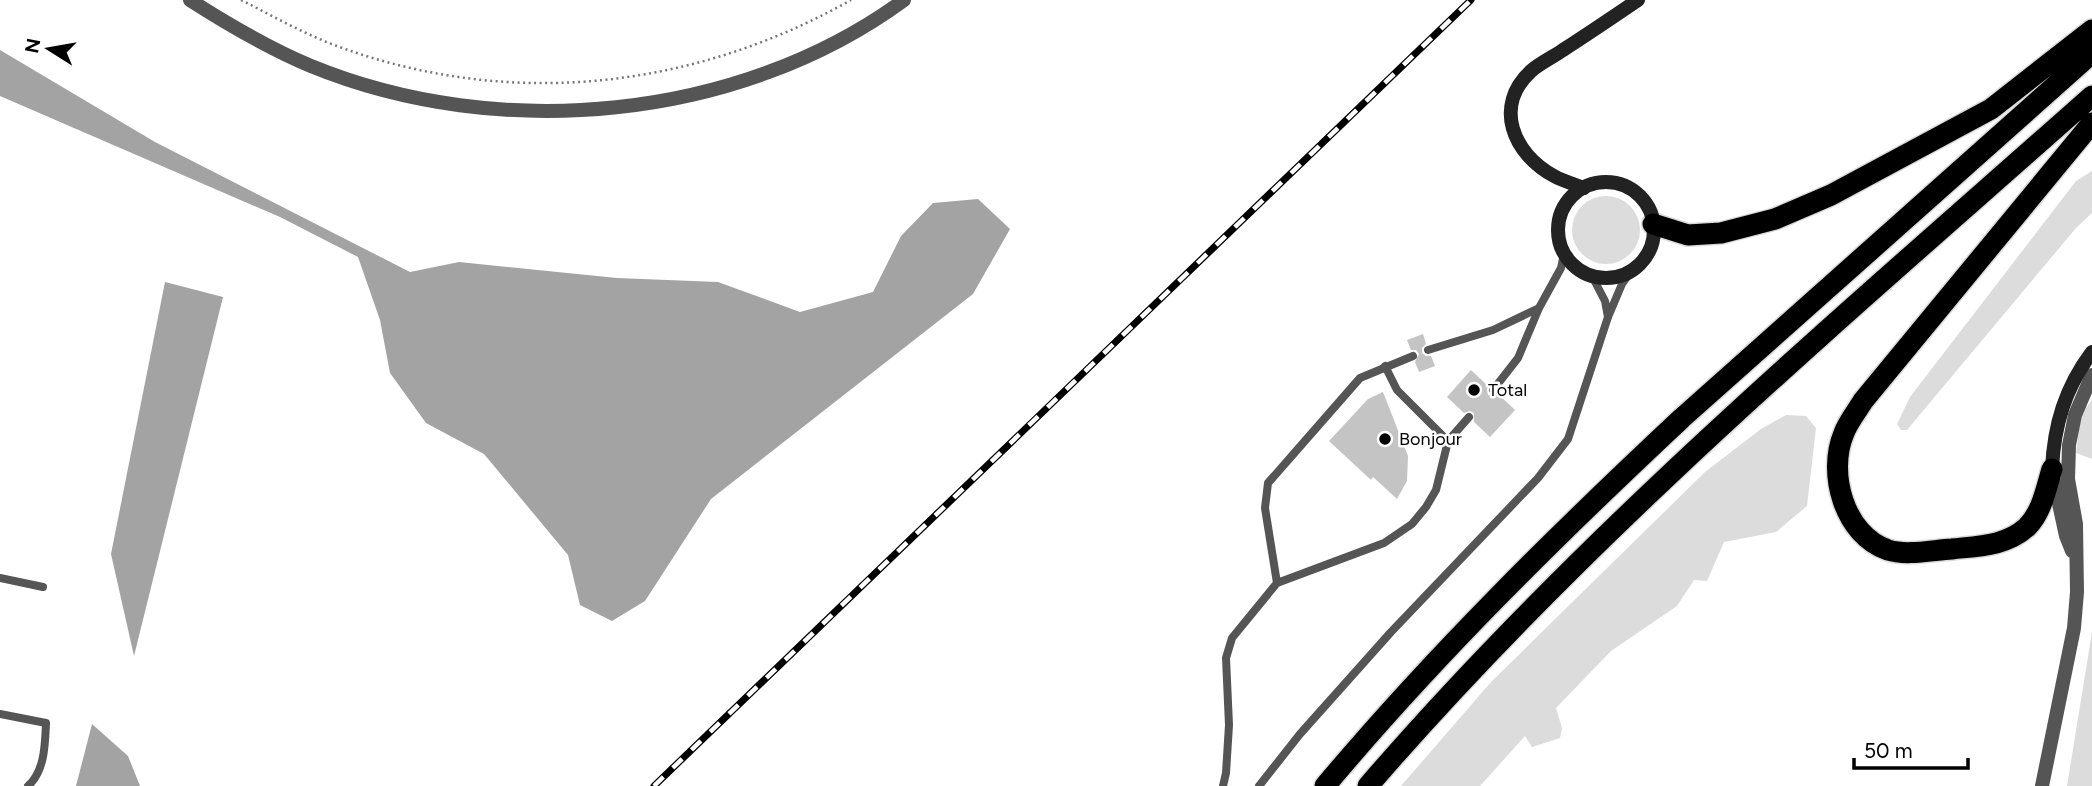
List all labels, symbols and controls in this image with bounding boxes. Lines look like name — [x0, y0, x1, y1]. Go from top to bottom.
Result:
north arrow — [14, 14, 84, 84]
text: N — [20, 36, 45, 55]
place label: Total — [1488, 379, 1527, 401]
marker: Total — [1466, 382, 1482, 398]
place label: Bonjour — [1399, 428, 1462, 450]
marker: Bonjour — [1377, 431, 1393, 447]
scale bar — [1854, 726, 1968, 770]
text: 50 m — [1864, 738, 1913, 763]

